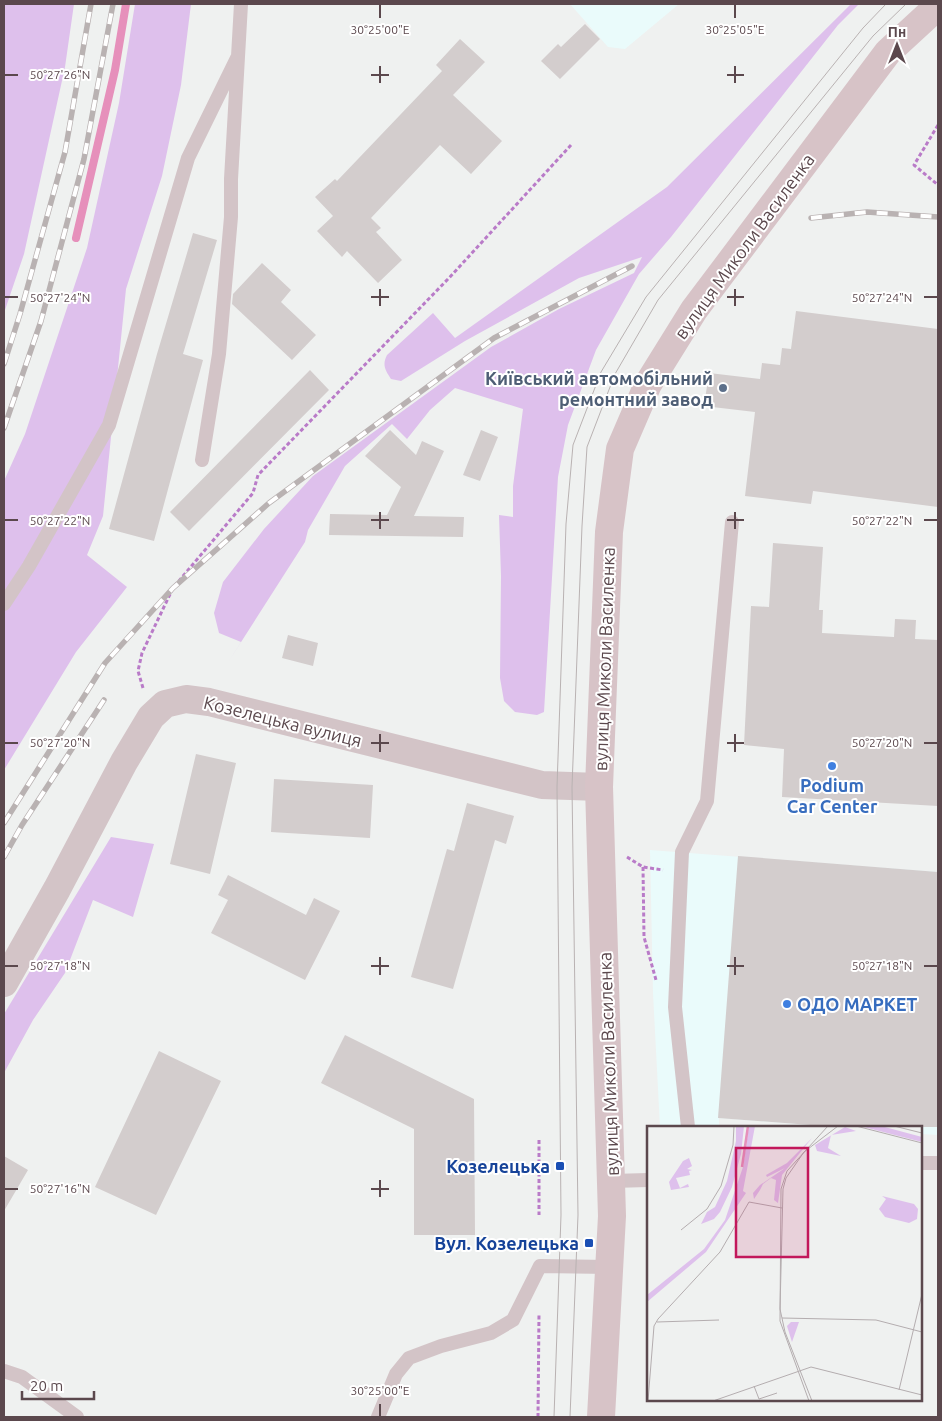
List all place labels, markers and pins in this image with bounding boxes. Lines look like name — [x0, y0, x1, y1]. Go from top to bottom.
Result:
place label: Київський автомобільний ремонтний завод — [485, 368, 713, 409]
marker: Київський автомобільний ремонтний завод — [717, 382, 729, 394]
marker: Podium Car Center — [826, 760, 838, 772]
place label: Podium Car Center — [787, 775, 878, 816]
place label: ОДО МАРКЕТ — [797, 994, 918, 1014]
marker: ОДО МАРКЕТ — [781, 998, 793, 1010]
place label: Козелецька — [446, 1156, 550, 1176]
marker: Козелецька — [554, 1160, 566, 1172]
place label: Вул. Козелецька — [434, 1233, 579, 1253]
marker: Вул. Козелецька — [583, 1237, 595, 1249]

